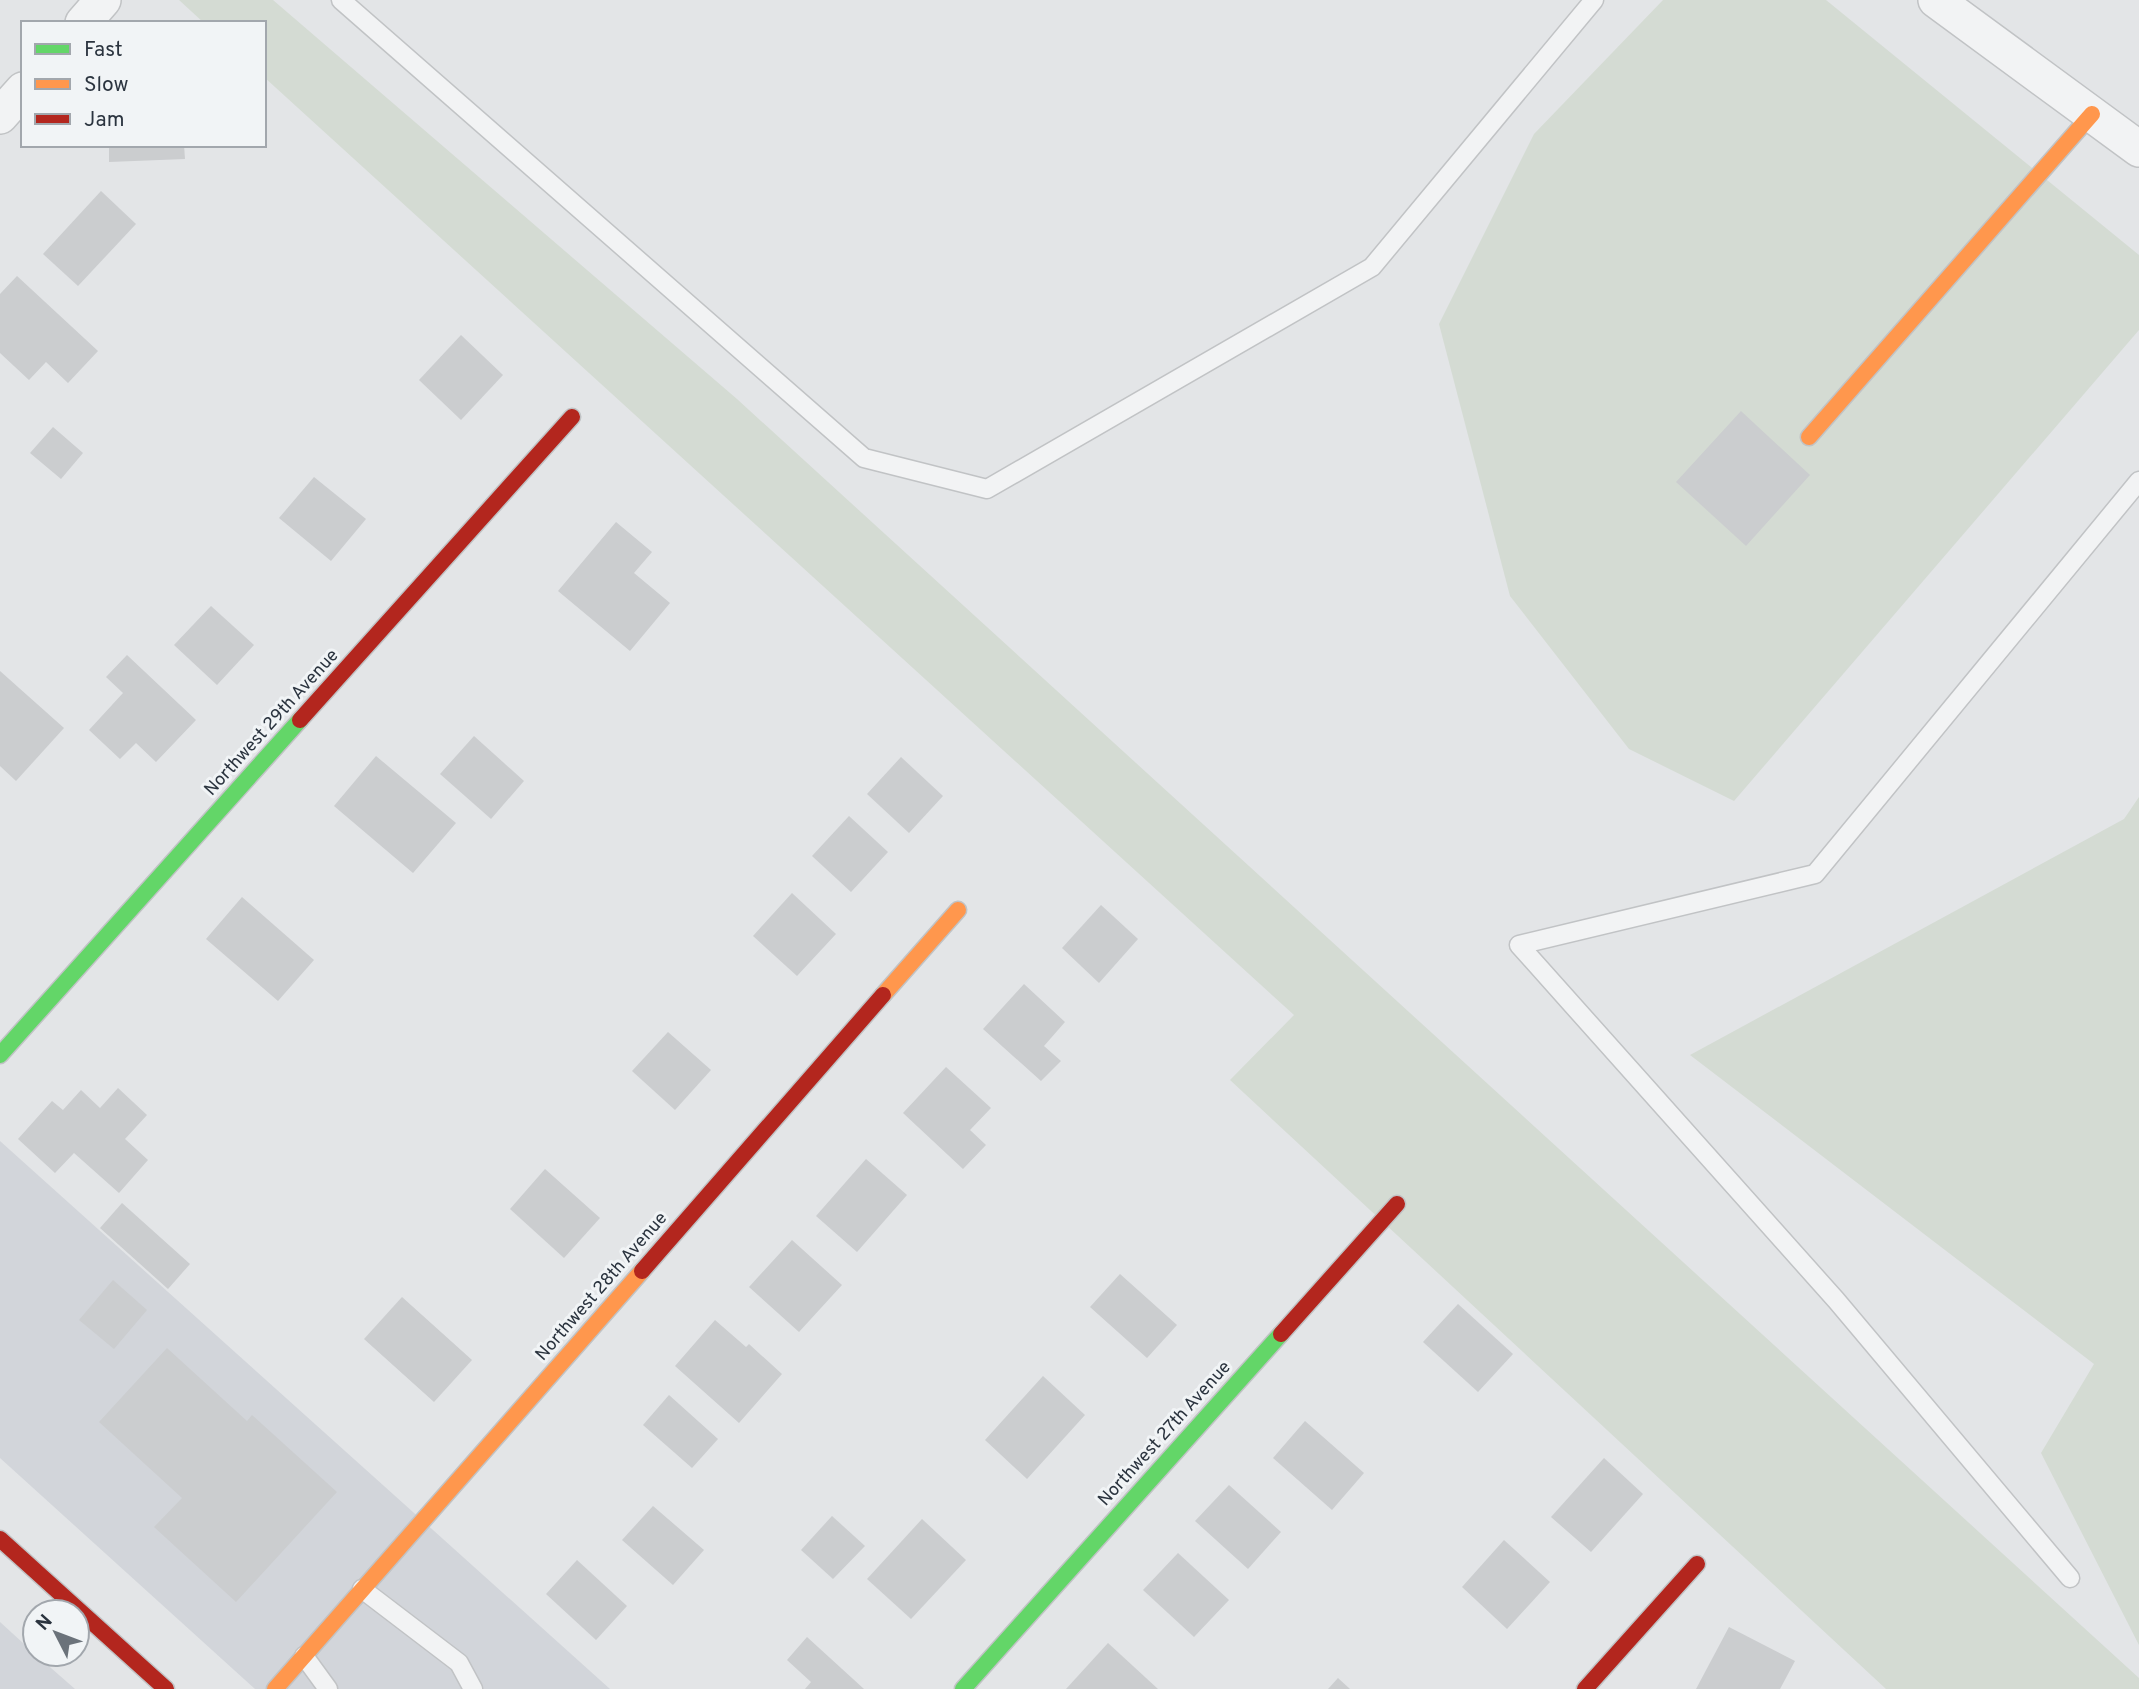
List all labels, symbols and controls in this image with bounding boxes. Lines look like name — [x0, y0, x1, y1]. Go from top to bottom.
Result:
legend — [21, 21, 266, 147]
text: Fast — [84, 37, 123, 64]
text: Slow — [84, 72, 129, 99]
text: Jam — [84, 107, 125, 134]
street label: Northwest 29th Avenue — [200, 645, 344, 801]
street label: Northwest 28th Avenue — [531, 1208, 673, 1366]
street label: Northwest 27th Avenue — [1094, 1357, 1236, 1511]
north arrow — [21, 1598, 91, 1668]
text: N — [31, 1610, 58, 1636]

